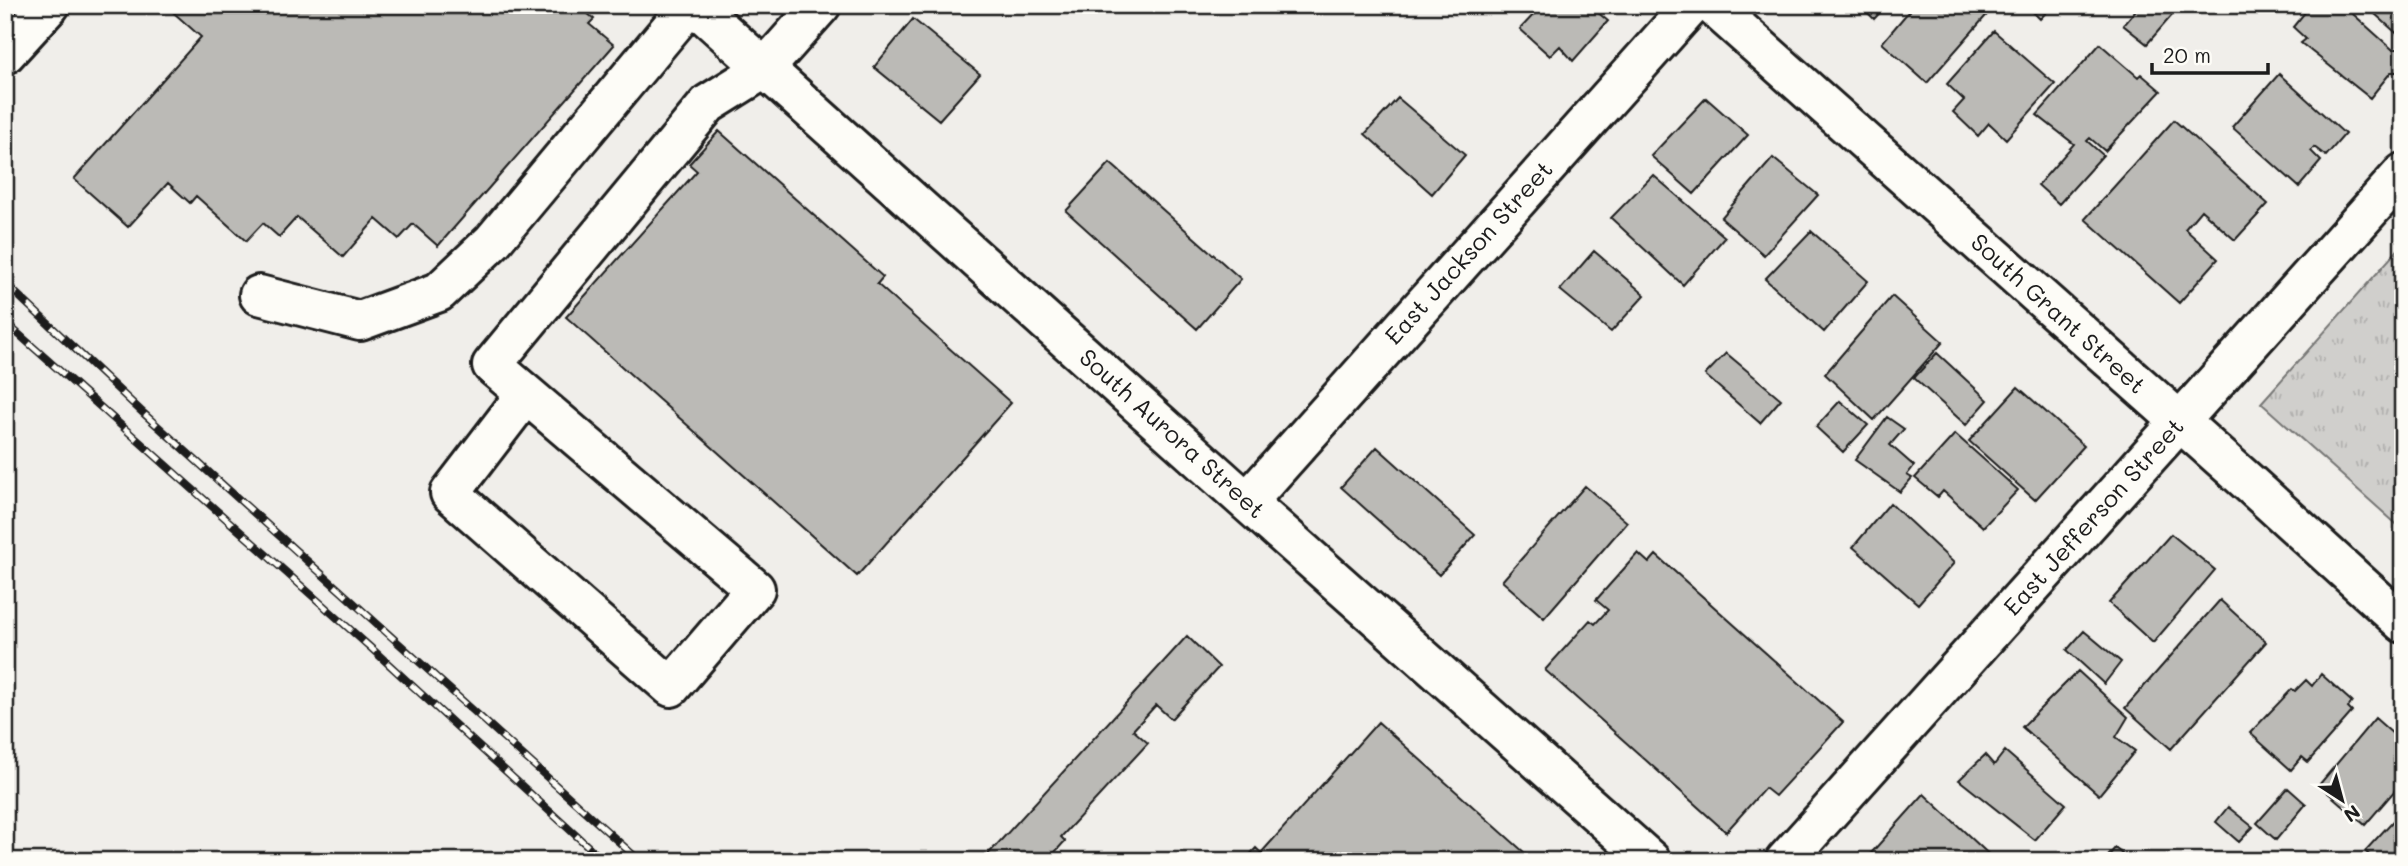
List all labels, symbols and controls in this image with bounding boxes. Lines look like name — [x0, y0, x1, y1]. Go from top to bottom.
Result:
scale bar — [2152, 32, 2268, 76]
text: 20 m — [2163, 41, 2211, 68]
street label: East Jackson Street — [1377, 154, 1559, 350]
street label: South Grant Street — [1965, 226, 2153, 400]
street label: South Aurora Street — [1074, 341, 1272, 525]
street label: East Jefferson Street — [1996, 411, 2190, 621]
north arrow — [2306, 764, 2376, 834]
text: N — [2339, 800, 2365, 829]

